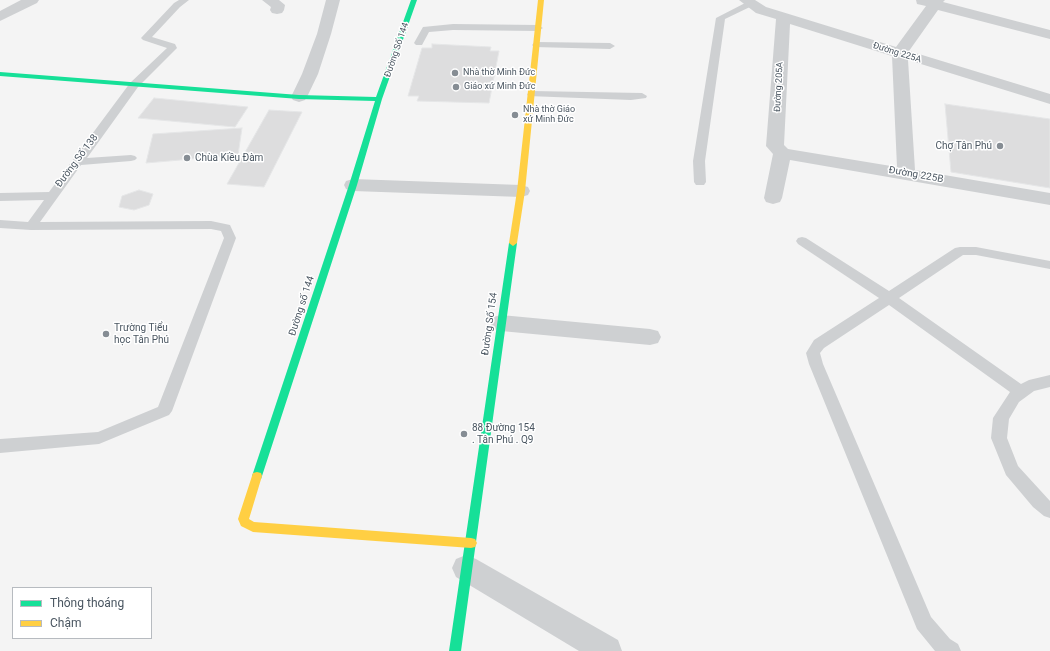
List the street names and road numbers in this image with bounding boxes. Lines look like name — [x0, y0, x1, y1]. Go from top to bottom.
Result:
street label: Đường Số 144 — [383, 21, 411, 79]
street label: Đường 225A — [871, 41, 923, 65]
street label: Đường 205A — [772, 62, 786, 112]
street label: Đường Số 138 — [53, 132, 101, 190]
street label: Đường 225B — [888, 164, 944, 186]
street label: Đường số 144 — [287, 274, 317, 338]
street label: Đường Số 154 — [480, 292, 500, 356]

